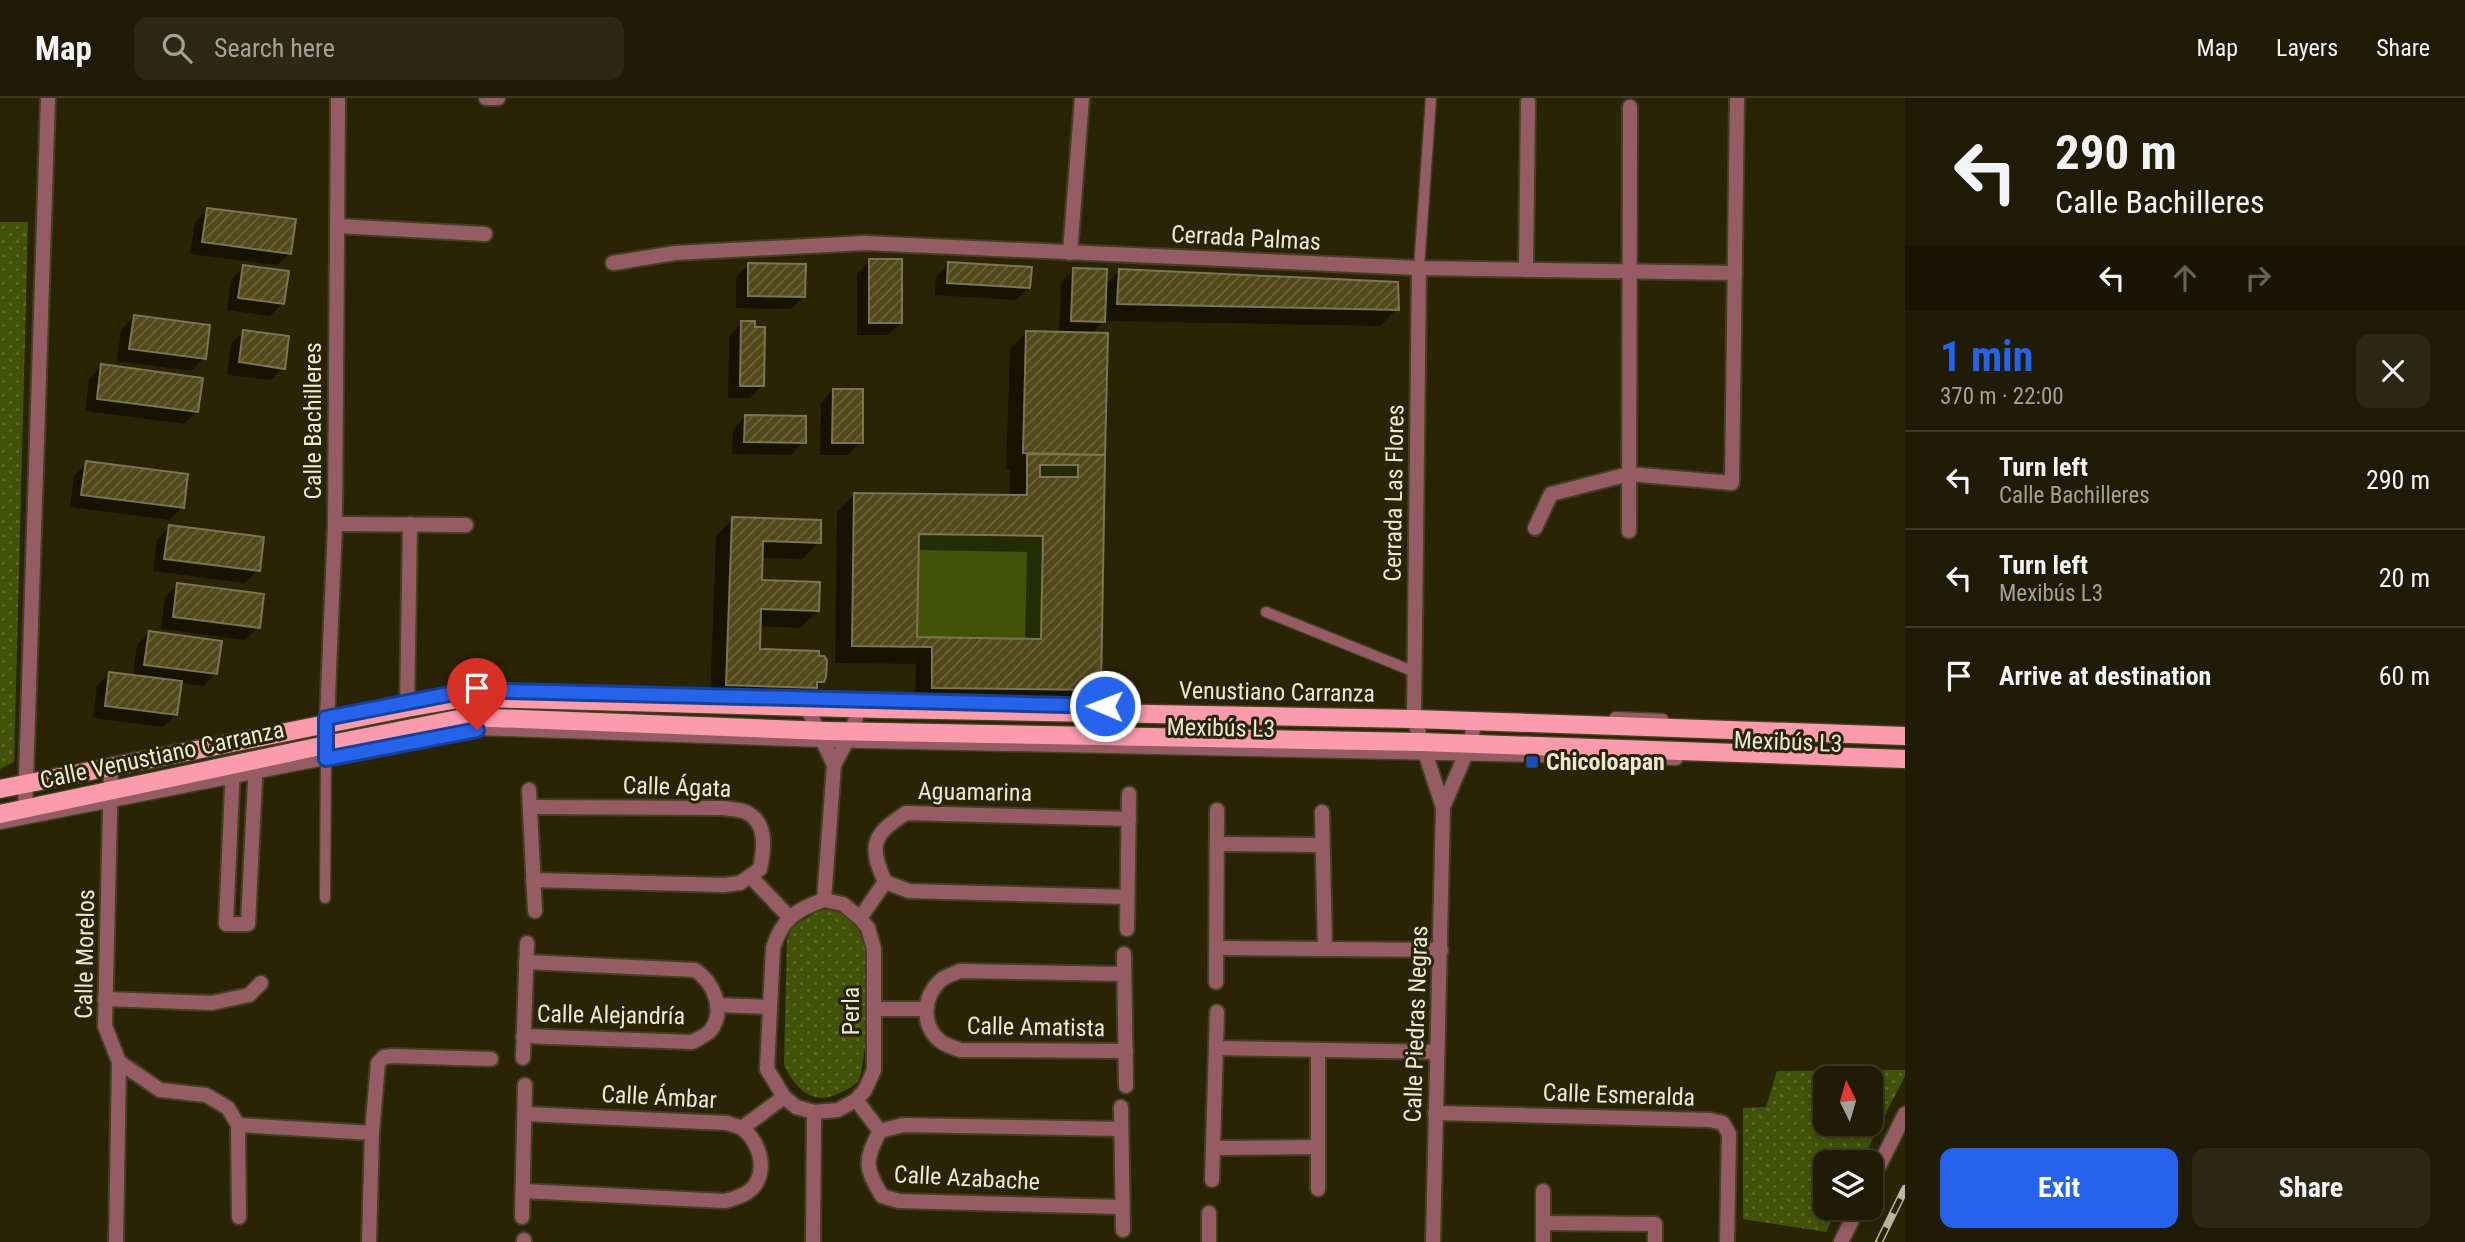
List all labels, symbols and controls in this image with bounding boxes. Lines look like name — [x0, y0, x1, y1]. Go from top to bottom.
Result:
search box — [134, 17, 624, 80]
text: Map — [35, 29, 92, 68]
icon: search — [158, 29, 196, 67]
text: Search here — [214, 33, 335, 63]
text: Map — [2197, 34, 2238, 62]
text: Layers — [2276, 34, 2338, 62]
text: Share — [2376, 34, 2430, 62]
text: 290 m — [2055, 124, 2177, 181]
icon: left — [1940, 126, 2031, 217]
text: Calle Bachilleres — [2055, 183, 2265, 221]
street label: Cerrada Palmas — [1170, 220, 1322, 256]
icon: left — [2093, 259, 2131, 297]
icon: ahead — [2166, 259, 2204, 297]
icon: right — [2239, 259, 2277, 297]
text: 1 min — [1940, 332, 2033, 381]
button: close — [2356, 334, 2430, 408]
street label: Calle Bachilleres — [299, 342, 327, 500]
text: 370 m · 22:00 — [1940, 383, 2064, 410]
street label: Cerrada Las Flores — [1378, 404, 1410, 582]
text: Turn left — [1999, 452, 2088, 482]
icon: left — [1940, 461, 1978, 499]
text: 290 m — [2366, 465, 2430, 495]
text: Calle Bachilleres — [1999, 482, 2150, 509]
text: Turn left — [1999, 550, 2088, 580]
icon: left — [1940, 559, 1978, 597]
text: 20 m — [2379, 563, 2430, 593]
text: Mexibús L3 — [1999, 580, 2103, 607]
icon: arrive — [1940, 657, 1978, 695]
pin — [447, 658, 507, 730]
text: Arrive at destination — [1999, 661, 2211, 691]
text: 60 m — [2379, 661, 2430, 691]
icon: arrive — [458, 669, 496, 707]
position arrow — [1068, 669, 1142, 743]
street label: Venustiano Carranza — [1179, 676, 1375, 708]
street label: Mexibús L3 — [1166, 713, 1276, 743]
street label: Calle Venustiano Carranza — [37, 715, 287, 795]
street label: Mexibús L3 — [1733, 726, 1843, 758]
place label: Chicoloapan — [1546, 748, 1665, 776]
marker: Chicoloapan — [1524, 754, 1540, 770]
street label: Calle Ágata — [622, 771, 732, 803]
street label: Aguamarina — [918, 777, 1032, 807]
street label: Calle Morelos — [70, 889, 100, 1019]
street label: Calle Piedras Negras — [1399, 925, 1433, 1123]
street label: Perla — [837, 987, 865, 1035]
street label: Calle Alejandría — [537, 1000, 685, 1030]
street label: Calle Amatista — [967, 1012, 1105, 1042]
north arrow — [1813, 1066, 1883, 1136]
map controls — [1813, 1066, 1883, 1220]
street label: Calle Esmeralda — [1542, 1078, 1696, 1112]
street label: Calle Ámbar — [601, 1080, 717, 1114]
button: Exit — [1940, 1148, 2178, 1228]
button: Share — [2192, 1148, 2430, 1228]
button: layers — [1813, 1150, 1883, 1220]
street label: Calle Azabache — [893, 1160, 1041, 1196]

